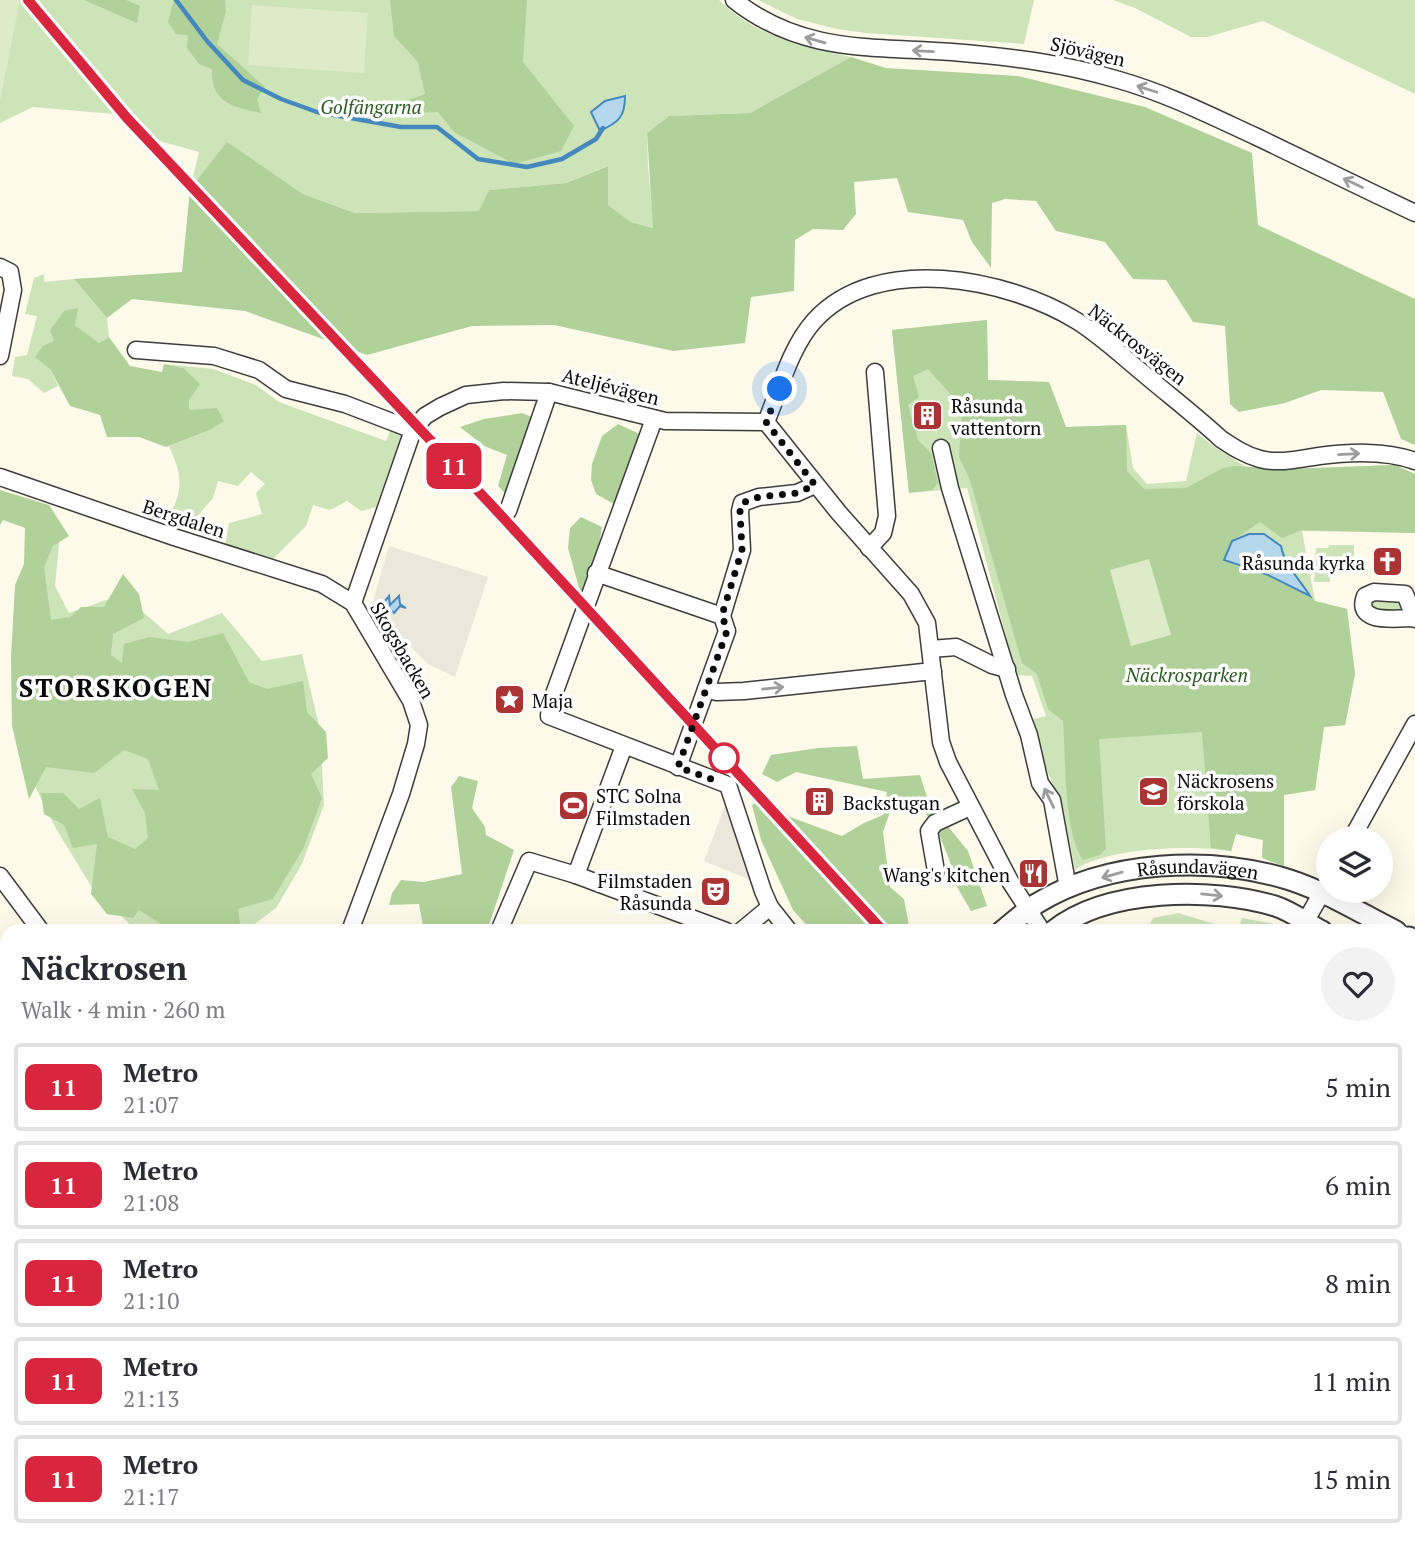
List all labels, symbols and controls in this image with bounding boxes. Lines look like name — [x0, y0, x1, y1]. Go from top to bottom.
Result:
street label: Sjövägen — [1048, 30, 1128, 72]
one-way arrow — [804, 33, 827, 46]
one-way arrow — [912, 44, 935, 57]
one-way arrow — [1136, 81, 1158, 94]
park label: Golfängarna — [320, 94, 422, 119]
one-way arrow — [1343, 176, 1364, 190]
street label: Näckrosvägen — [1084, 298, 1192, 390]
street label: Ateljévägen — [560, 362, 662, 410]
your location — [762, 371, 797, 406]
place label: Råsunda vattentorn — [950, 393, 1041, 440]
building icon: Råsunda vattentorn — [911, 399, 945, 433]
line badge: 11 — [422, 443, 486, 489]
one-way arrow — [1337, 447, 1360, 460]
text: 11 — [440, 450, 468, 482]
street label: Bergdalen — [140, 493, 228, 543]
church icon: Råsunda kyrka — [1371, 545, 1405, 579]
place label: Råsunda kyrka — [1242, 550, 1365, 575]
street label: Skogsbacken — [365, 597, 441, 703]
park label: Näckrosparken — [1125, 662, 1248, 687]
district label: STORSKOGEN — [19, 670, 213, 704]
one-way arrow — [762, 681, 784, 694]
place icon: Maja — [492, 683, 526, 717]
place label: Maja — [532, 688, 574, 713]
unlabelled marker — [709, 743, 739, 773]
place label: Näckrosens förskola — [1177, 768, 1274, 815]
school or university icon: Näckrosens förskola — [1137, 774, 1171, 808]
place label: STC Solna Filmstaden — [596, 783, 690, 830]
building icon: Backstugan — [803, 785, 837, 819]
one-way arrow — [1042, 788, 1055, 809]
sports icon: STC Solna Filmstaden — [556, 789, 590, 823]
place label: Backstugan — [843, 790, 940, 815]
map controls — [1316, 826, 1393, 903]
button: layers — [1316, 826, 1393, 903]
street label: Råsundavägen — [1135, 852, 1261, 884]
restaurant icon: Wang's kitchen — [1016, 857, 1050, 891]
place label: Wang's kitchen — [883, 862, 1010, 887]
place label: Filmstaden Råsunda — [598, 868, 692, 915]
one-way arrow — [1101, 869, 1123, 882]
theatre icon: Filmstaden Råsunda — [698, 874, 732, 908]
one-way arrow — [1200, 889, 1223, 902]
text: Näckrosen — [21, 946, 187, 989]
button: heart — [1321, 947, 1395, 1021]
text: Walk · 4 min · 260 m — [21, 994, 225, 1025]
text: Metro — [123, 1055, 198, 1089]
text: 5 min — [1325, 1070, 1391, 1104]
text: 11 — [50, 1071, 77, 1103]
text: 21:07 — [123, 1089, 180, 1120]
text: Metro — [123, 1153, 198, 1187]
text: 6 min — [1325, 1168, 1391, 1202]
text: 11 — [50, 1169, 77, 1201]
text: 21:08 — [123, 1187, 180, 1218]
text: Metro — [123, 1251, 198, 1285]
text: 8 min — [1325, 1266, 1391, 1300]
text: 11 — [50, 1267, 77, 1299]
text: 21:10 — [123, 1285, 180, 1316]
text: Metro — [123, 1349, 198, 1383]
text: 11 min — [1311, 1364, 1391, 1398]
text: 11 — [50, 1365, 77, 1397]
text: 21:13 — [123, 1383, 180, 1414]
text: Metro — [123, 1447, 198, 1481]
text: 15 min — [1311, 1462, 1391, 1496]
text: 11 — [50, 1463, 77, 1495]
text: 21:17 — [123, 1481, 180, 1512]

